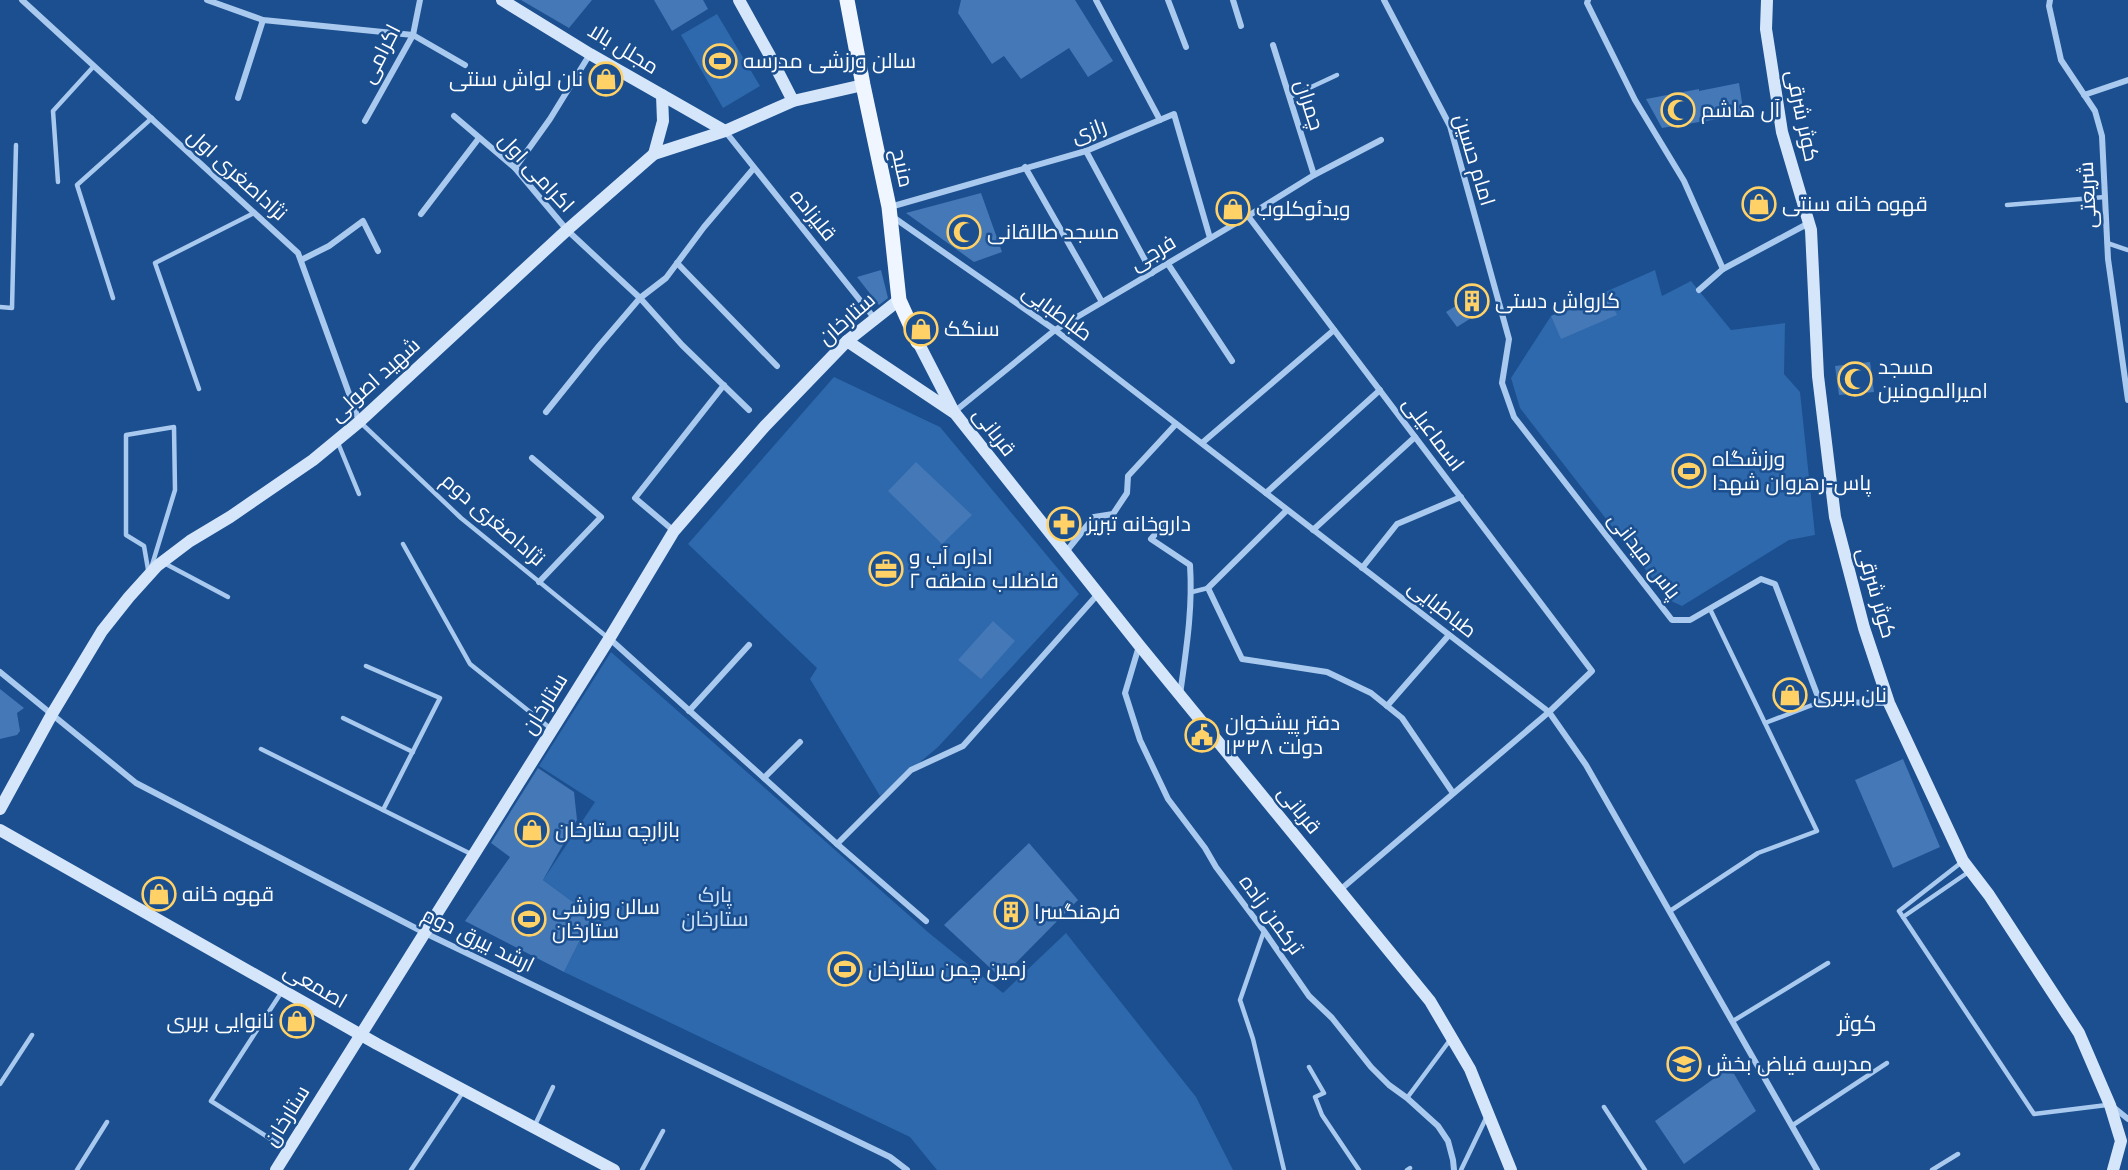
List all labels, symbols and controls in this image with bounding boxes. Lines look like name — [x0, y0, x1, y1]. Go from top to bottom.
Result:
street label: مجلل بالا — [583, 18, 663, 80]
street label: اکرامی — [356, 20, 406, 88]
sports icon: سالن ورزشی مدرسه — [702, 43, 738, 79]
place label: سالن ورزشی مدرسه — [743, 49, 916, 74]
shop icon: نان لواش سنتی — [588, 61, 624, 97]
place label: نان لواش سنتی — [449, 67, 583, 92]
street label: کوثر شرقی — [1780, 68, 1824, 164]
street label: چمران — [1288, 77, 1329, 134]
mosque icon: آل هاشم — [1660, 92, 1696, 128]
place label: آل هاشم — [1701, 98, 1781, 124]
street label: امام حسین — [1447, 111, 1500, 209]
street label: رازی — [1068, 113, 1110, 149]
street label: نژاداصغری اول — [182, 124, 292, 226]
street label: اکرامی اول — [493, 128, 579, 218]
street label: منبح — [885, 146, 918, 190]
street label: شریعتی — [2074, 161, 2102, 229]
street label: قلیزاده — [784, 184, 842, 246]
shop icon: قهوه خانه سنتی — [1741, 186, 1777, 222]
shop icon: ویدئوکلوب — [1215, 191, 1251, 227]
place label: قهوه خانه سنتی — [1782, 192, 1928, 217]
place label: ویدئوکلوب — [1256, 197, 1350, 222]
mosque icon: مسجد طالقانی — [946, 214, 982, 250]
place label: مسجد طالقانی — [987, 220, 1119, 245]
street label: فرجی — [1125, 230, 1181, 276]
street label: طباطبایی — [1017, 279, 1097, 347]
building icon: کارواش دستی — [1454, 283, 1490, 319]
street label: ستارخان — [813, 288, 881, 350]
place label: کارواش دستی — [1495, 289, 1620, 314]
shop icon: سنگک — [903, 311, 939, 347]
place label: سنگک — [944, 317, 1000, 342]
street label: شهید اصولی — [324, 333, 426, 427]
place label: مسجد امیرالمومنین — [1878, 355, 1988, 404]
mosque icon: مسجد امیرالمومنین — [1837, 361, 1873, 397]
street label: اسماعیلی — [1397, 392, 1469, 476]
street label: قربانی — [967, 403, 1021, 461]
place label: ورزشگاه پاس-رهروان شهدا — [1712, 447, 1871, 497]
sports icon: ورزشگاه پاس-رهروان شهدا — [1671, 453, 1707, 489]
street label: نژاداصغری دوم — [435, 468, 550, 573]
pharmacy icon: داروخانه تبریز — [1046, 506, 1082, 542]
street label: پاس میدانی — [1602, 508, 1686, 605]
place label: داروخانه تبریز — [1086, 512, 1191, 537]
place label: اداره آب و فاضلاب منطقه ۲ — [909, 545, 1059, 594]
street label: کوثر شرقی — [1851, 545, 1901, 641]
office icon: اداره آب و فاضلاب منطقه ۲ — [868, 551, 904, 587]
street label: طباطبایی — [1403, 574, 1481, 644]
street label: ستارخان — [517, 669, 573, 739]
shop icon: نان بربری — [1772, 677, 1808, 713]
place label: نان بربری — [1813, 683, 1887, 708]
place label: دفتر پیشخوان دولت ۱۳۳۸ — [1225, 711, 1340, 760]
public building icon: دفتر پیشخوان دولت ۱۳۳۸ — [1184, 717, 1220, 753]
street label: قربانی — [1272, 781, 1326, 839]
shop icon: بازارچه ستارخان — [514, 812, 550, 848]
place label: بازارچه ستارخان — [555, 818, 680, 844]
street label: ترکمن زاده — [1234, 870, 1309, 960]
shop icon: قهوه خانه — [141, 876, 177, 912]
place label: قهوه خانه — [182, 882, 274, 907]
park label: پارک ستارخان — [681, 883, 749, 932]
building icon: فرهنگسرا — [993, 894, 1029, 930]
place label: سالن ورزشی ستارخان — [552, 895, 660, 944]
place label: فرهنگسرا — [1034, 900, 1120, 925]
sports icon: سالن ورزشی ستارخان — [511, 901, 547, 937]
street label: ارشد بیرق دوم — [417, 902, 538, 979]
sports icon: زمین چمن ستارخان — [827, 951, 863, 987]
place label: زمین چمن ستارخان — [868, 957, 1026, 983]
street label: اصمعی — [279, 958, 351, 1014]
shop icon: نانوایی بربری — [279, 1003, 315, 1039]
place label: نانوایی بربری — [167, 1009, 274, 1034]
district label: کوثر — [1836, 1011, 1876, 1037]
school or university icon: مدرسه فیاض بخش — [1666, 1046, 1702, 1082]
place label: مدرسه فیاض بخش — [1707, 1052, 1872, 1077]
street label: ستارخان — [259, 1081, 315, 1151]

